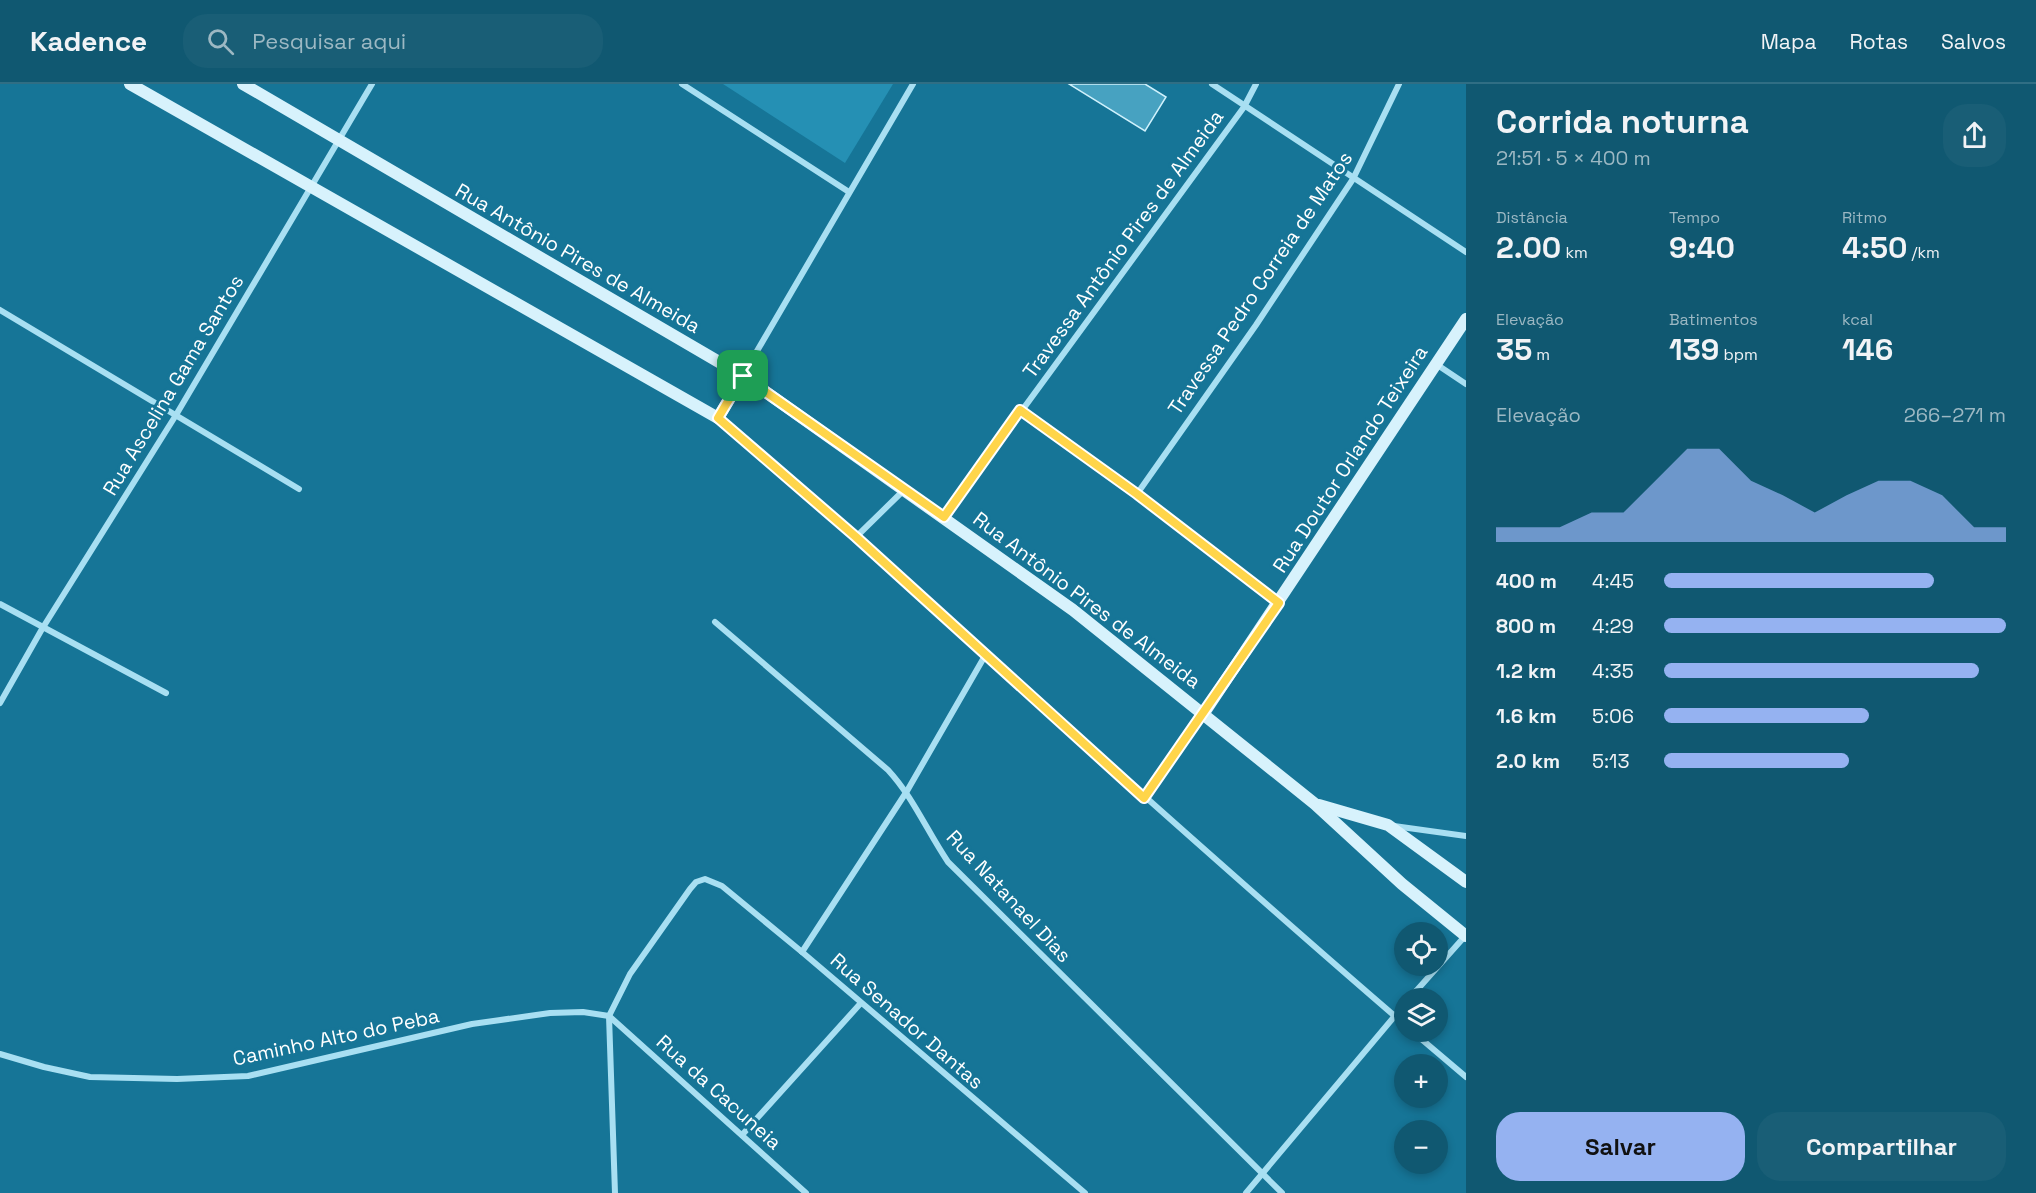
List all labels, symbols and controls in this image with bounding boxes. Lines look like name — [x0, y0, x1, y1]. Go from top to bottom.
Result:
search box — [183, 14, 603, 68]
text: Kadence — [30, 23, 147, 59]
icon: search — [204, 25, 237, 58]
text: Pesquisar aqui — [252, 27, 406, 55]
text: Mapa — [1761, 28, 1816, 55]
text: Rotas — [1849, 28, 1908, 55]
text: Salvos — [1941, 28, 2006, 55]
text: Corrida noturna — [1496, 101, 1749, 143]
button: share — [1943, 104, 2006, 167]
street label: Travessa Antônio Pires de Almeida — [1017, 105, 1229, 383]
text: 21:51 · 5 × 400 m — [1496, 145, 1651, 171]
street label: Travessa Pedro Correia de Matos — [1162, 146, 1358, 420]
street label: Rua Antônio Pires de Almeida — [451, 177, 705, 339]
text: Distância — [1496, 207, 1568, 228]
text: Tempo — [1669, 207, 1720, 228]
text: Ritmo — [1842, 207, 1887, 228]
text: 2.00 — [1496, 228, 1561, 267]
text: 9:40 — [1669, 228, 1735, 267]
text: 4:50 — [1842, 228, 1907, 267]
text: km — [1561, 242, 1588, 263]
text: /km — [1907, 242, 1940, 263]
street label: Rua Ascelina Gama Santos — [97, 270, 249, 500]
text: Elevação — [1496, 309, 1564, 330]
text: Batimentos — [1669, 309, 1758, 330]
text: kcal — [1842, 309, 1873, 330]
text: 35 — [1496, 330, 1532, 369]
text: 139 — [1669, 330, 1719, 369]
text: 146 — [1842, 330, 1893, 369]
street label: Rua Doutor Orlando Teixeira — [1267, 340, 1433, 578]
text: m — [1532, 344, 1550, 365]
text: bpm — [1719, 344, 1758, 365]
pin — [717, 350, 768, 401]
icon: arrive — [726, 359, 759, 392]
text: Elevação — [1496, 402, 1581, 428]
text: 266–271 m — [1904, 402, 2006, 428]
street label: Rua Antônio Pires de Almeida — [968, 506, 1206, 694]
text: 400 m — [1496, 568, 1557, 594]
text: 4:45 — [1592, 568, 1634, 594]
text: 800 m — [1496, 613, 1556, 639]
text: 4:29 — [1592, 613, 1634, 639]
text: 1.2 km — [1496, 658, 1556, 684]
text: 4:35 — [1592, 658, 1634, 684]
text: 1.6 km — [1496, 703, 1557, 729]
text: 5:06 — [1592, 703, 1634, 729]
text: 2.0 km — [1496, 748, 1560, 774]
text: 5:13 — [1592, 748, 1629, 774]
street label: Rua Natanael Dias — [941, 824, 1077, 968]
map controls — [1394, 922, 1448, 1174]
button: locate — [1394, 922, 1448, 976]
street label: Rua Senador Dantas — [825, 947, 989, 1095]
button: layers — [1394, 988, 1448, 1042]
street label: Caminho Alto do Peba — [230, 1002, 442, 1072]
street label: Rua da Cacuneia — [651, 1029, 787, 1155]
button: + — [1394, 1054, 1448, 1108]
button: Salvar — [1496, 1112, 1745, 1181]
button: Compartilhar — [1757, 1112, 2006, 1181]
button: − — [1394, 1120, 1448, 1174]

